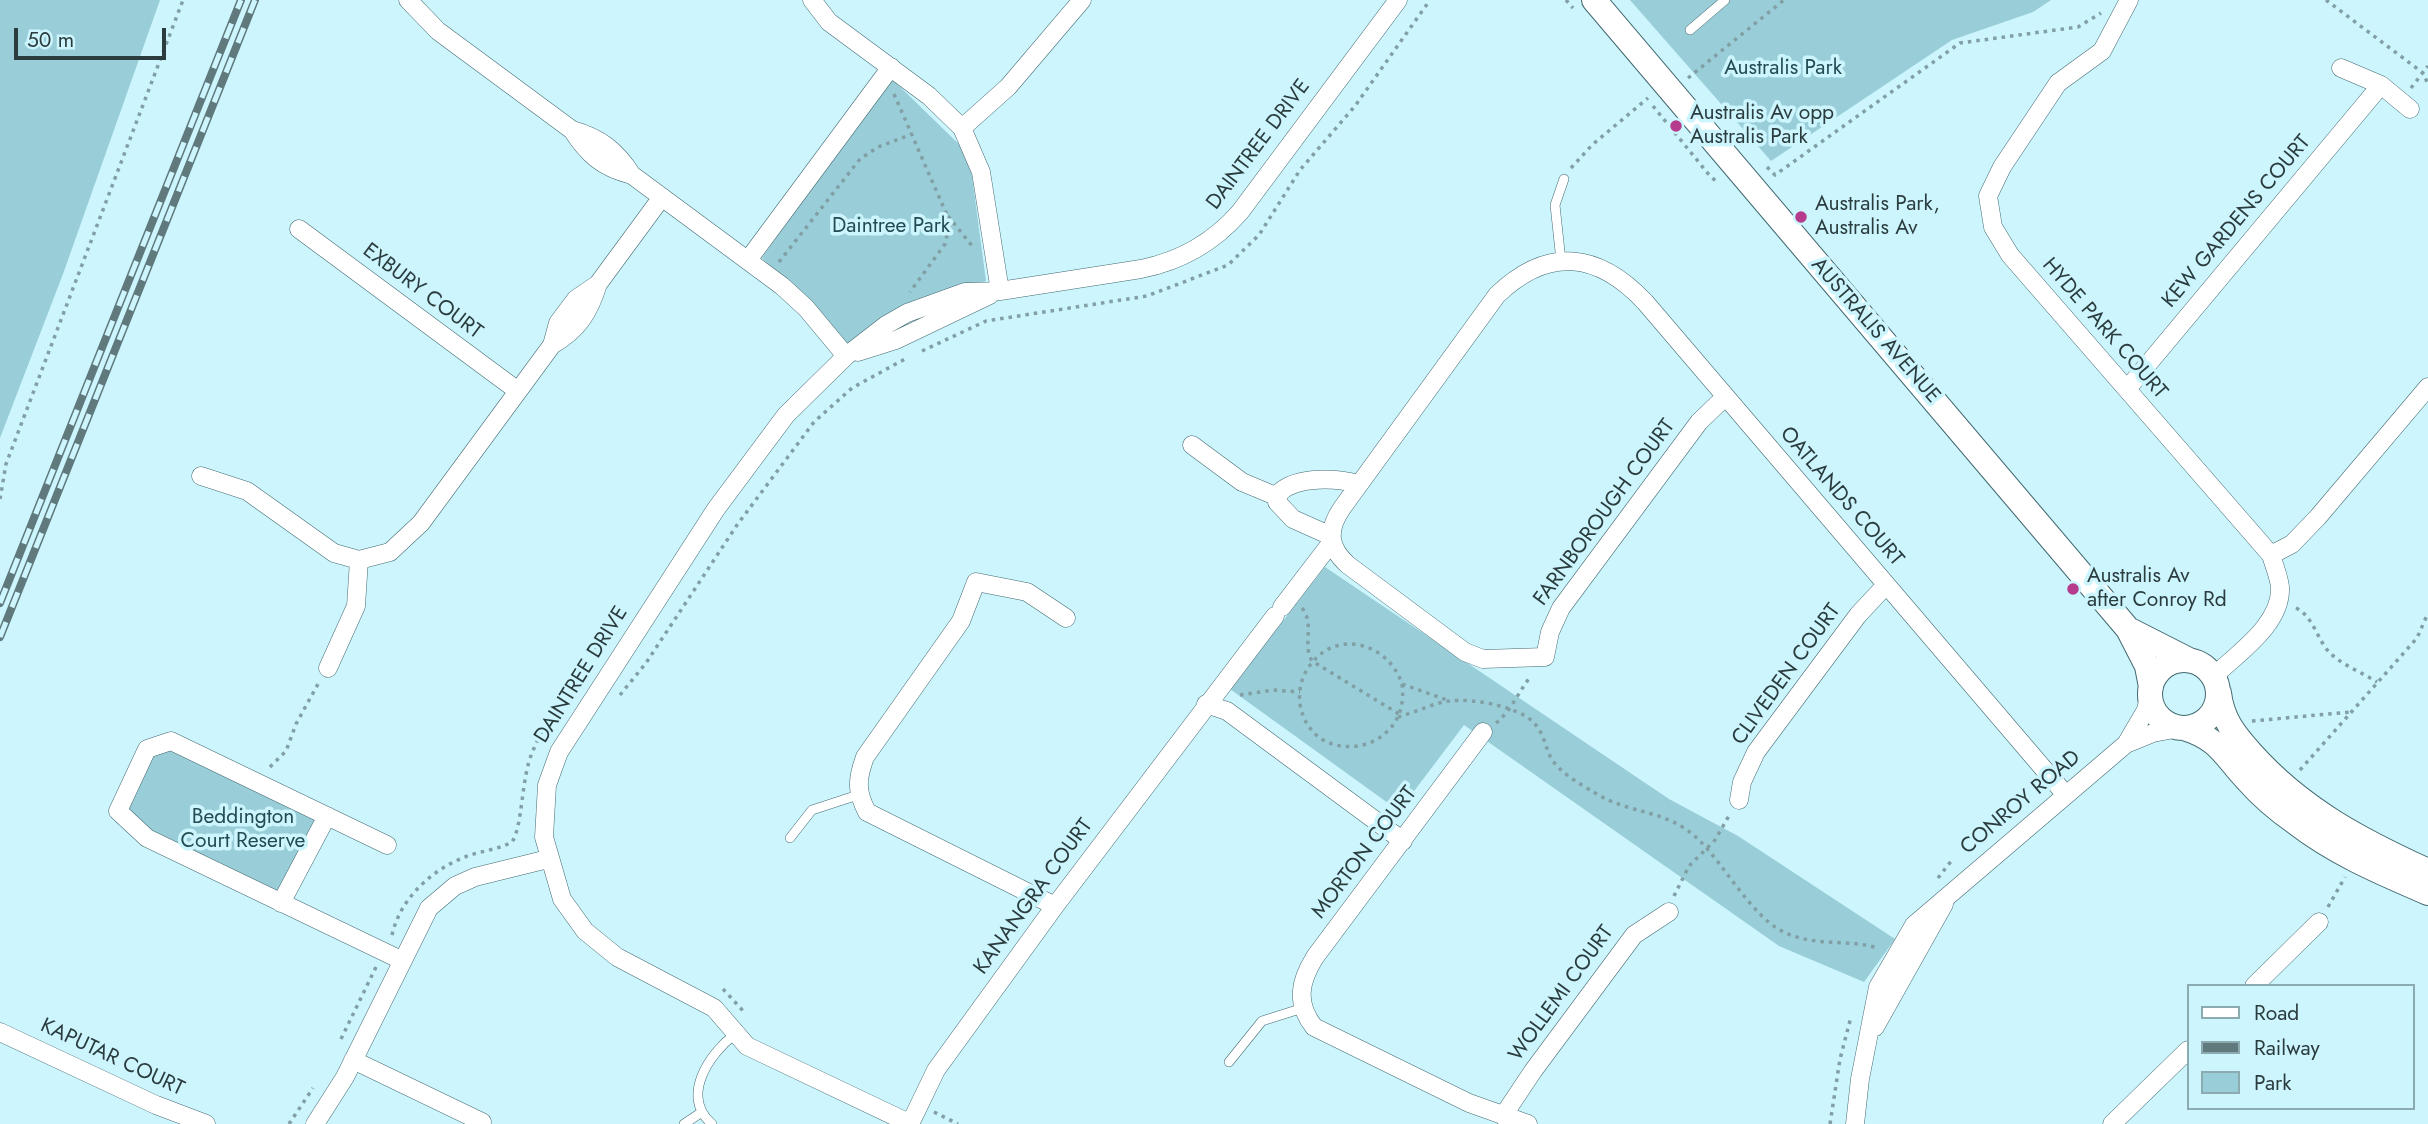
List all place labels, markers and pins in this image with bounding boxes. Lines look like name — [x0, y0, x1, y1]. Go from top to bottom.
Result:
place label: Australis Av opp Australis Park — [1690, 101, 1834, 151]
marker: Australis Av opp Australis Park — [1668, 118, 1684, 134]
place label: Australis Park, Australis Av — [1815, 192, 1940, 242]
marker: Australis Park, Australis Av — [1793, 209, 1809, 225]
place label: Australis Av after Conroy Rd — [2087, 564, 2227, 614]
marker: Australis Av after Conroy Rd — [2065, 581, 2081, 597]

